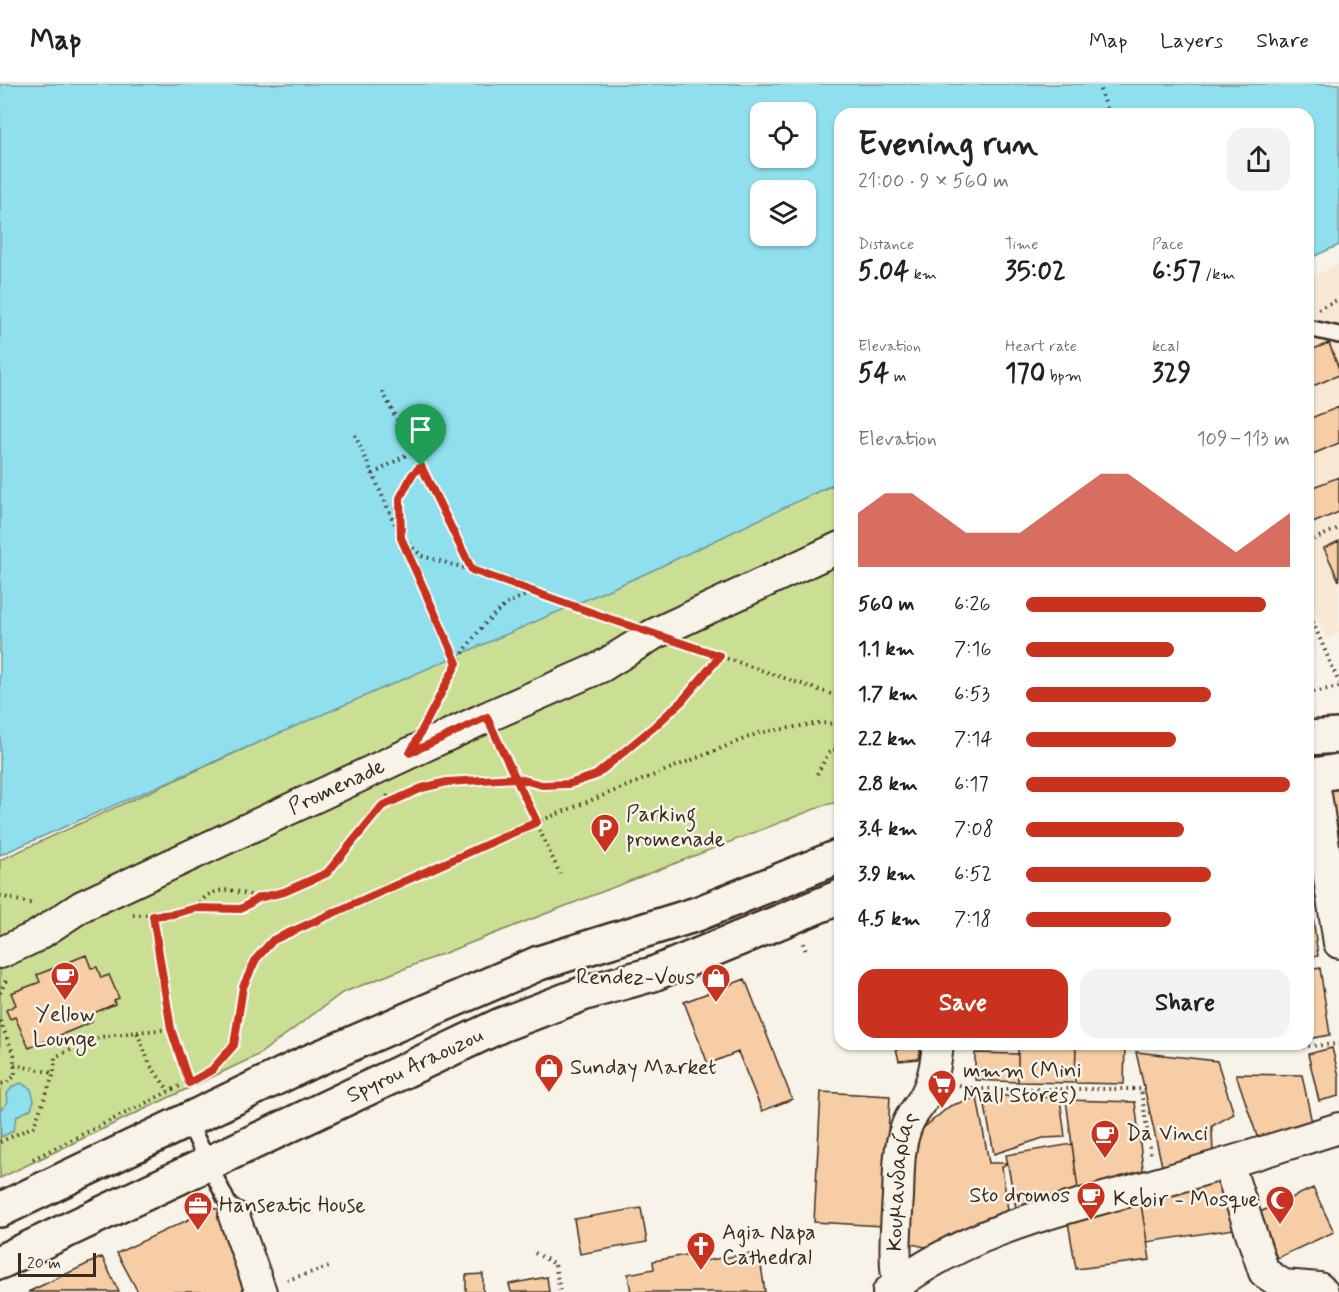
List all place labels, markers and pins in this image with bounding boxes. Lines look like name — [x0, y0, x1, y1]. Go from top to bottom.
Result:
pin — [395, 404, 446, 466]
place label: Parking promenade — [626, 801, 725, 854]
parking icon: Parking promenade — [589, 812, 621, 854]
cafe icon: Yellow Lounge — [49, 960, 81, 1002]
shop icon: Rendez-Vous — [700, 962, 732, 1004]
place label: Rendez-Vous — [576, 964, 695, 992]
place label: Yellow Lounge — [33, 1001, 97, 1057]
shop icon: Sunday Market — [533, 1052, 565, 1094]
place label: Sunday Market — [570, 1054, 716, 1082]
place label: mmm (Mini Mall Stores) — [963, 1057, 1082, 1110]
supermarket icon: mmm (Mini Mall Stores) — [926, 1068, 958, 1110]
cafe icon: Da Vinci — [1089, 1118, 1121, 1160]
place label: Da Vinci — [1126, 1120, 1208, 1148]
cafe icon: Sto dromos — [1075, 1180, 1107, 1222]
place label: Sto dromos — [969, 1182, 1070, 1210]
mosque icon: Kebir - Mosque — [1264, 1184, 1296, 1226]
place label: Kebir - Mosque — [1113, 1186, 1259, 1214]
office icon: Hanseatic House — [182, 1190, 214, 1232]
place label: Hanseatic House — [219, 1192, 366, 1220]
place label: Agia Napa Cathedral — [722, 1219, 816, 1272]
church icon: Agia Napa Cathedral — [685, 1230, 717, 1272]

